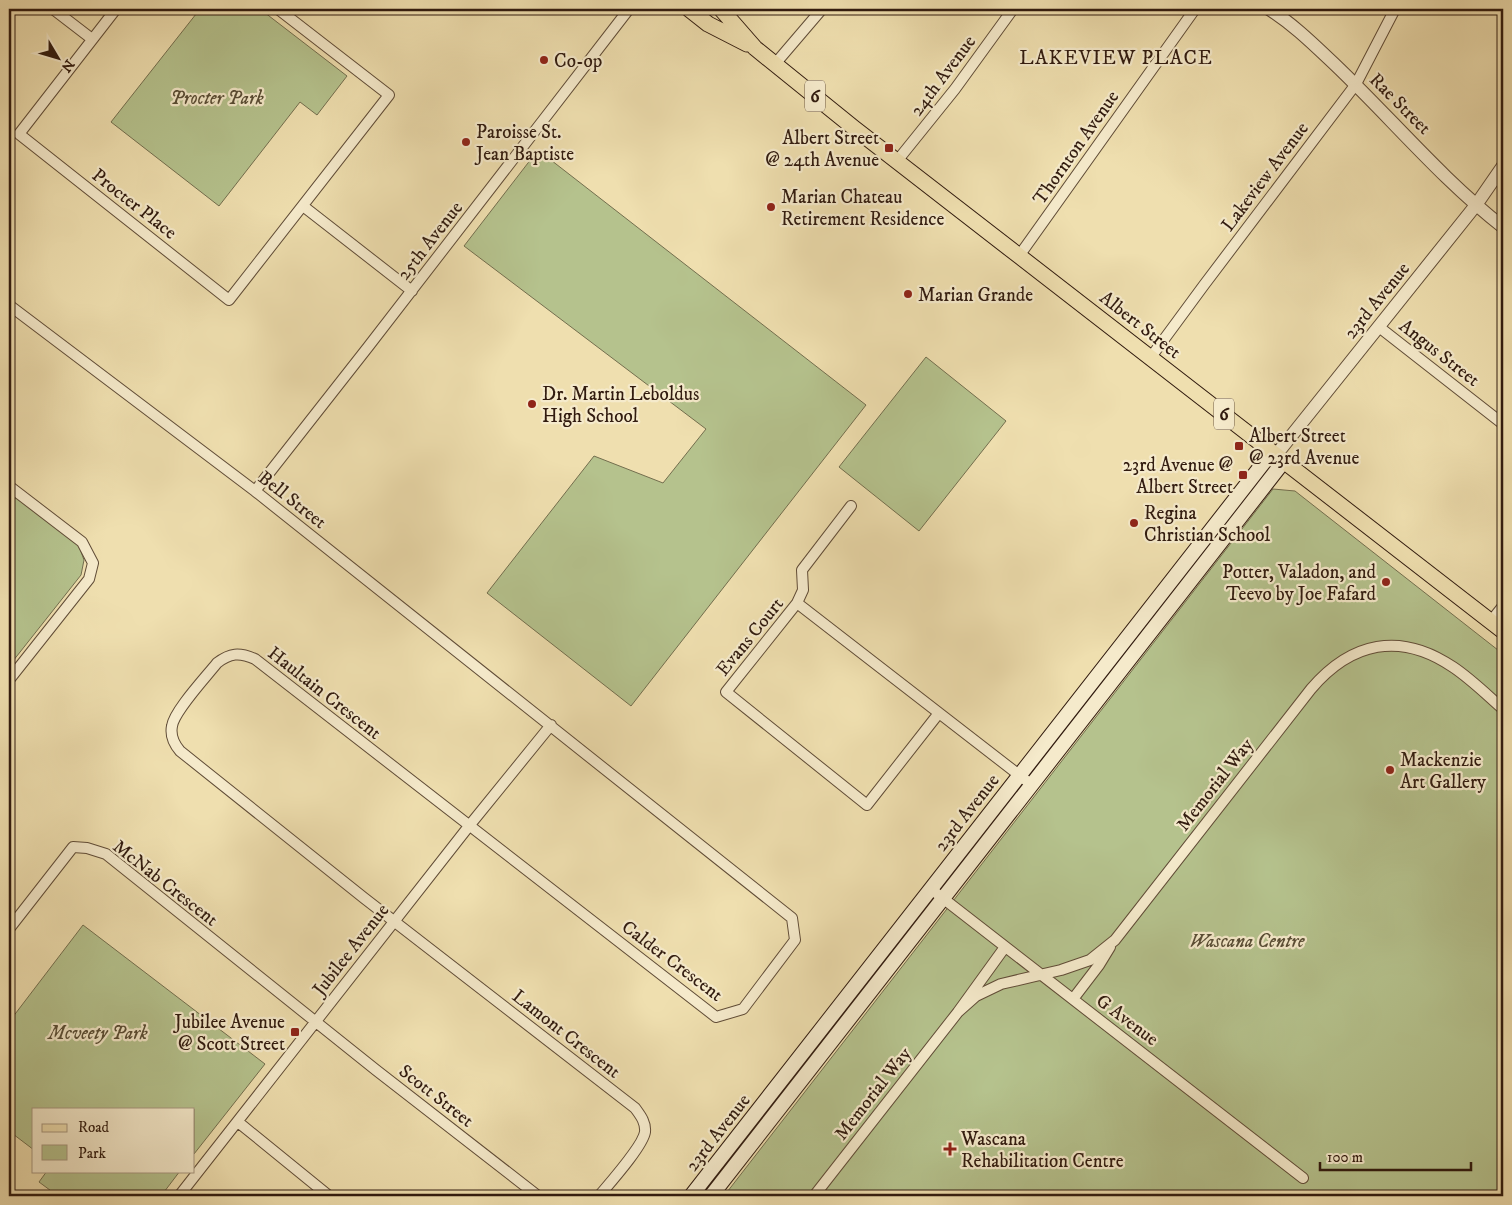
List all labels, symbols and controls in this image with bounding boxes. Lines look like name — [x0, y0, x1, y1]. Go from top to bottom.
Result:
street label: 24th Avenue — [905, 31, 981, 121]
north arrow — [32, 32, 82, 82]
district label: LAKEVIEW PLACE — [1019, 46, 1213, 71]
place label: Co-op — [554, 50, 602, 73]
marker: Co-op — [538, 54, 550, 66]
text: N — [57, 55, 78, 76]
street label: Rae Street — [1364, 68, 1436, 140]
road number: 6 — [805, 80, 825, 112]
street label: Thornton Avenue — [1028, 86, 1124, 210]
park label: Procter Park — [170, 87, 264, 110]
street label: Lakeview Avenue — [1217, 118, 1314, 236]
place label: Paroisse St. Jean Baptiste — [474, 121, 574, 166]
place label: Albert Street @ 24th Avenue — [765, 127, 879, 172]
marker: Paroisse St. Jean Baptiste — [460, 136, 472, 148]
marker: Albert Street @ 24th Avenue — [883, 142, 895, 154]
street label: Procter Place — [87, 164, 181, 245]
place label: Marian Chateau Retirement Residence — [781, 186, 944, 231]
street label: 25th Avenue — [392, 197, 468, 285]
marker: Marian Chateau Retirement Residence — [765, 201, 777, 213]
street label: 23rd Avenue — [1339, 258, 1415, 344]
place label: Marian Grande — [918, 284, 1033, 307]
street label: Albert Street — [1095, 286, 1185, 364]
marker: Marian Grande — [902, 288, 914, 300]
street label: Angus Street — [1394, 315, 1484, 392]
place label: Dr. Martin Leboldus High School — [542, 383, 699, 428]
marker: Dr. Martin Leboldus High School — [526, 398, 538, 410]
road number: 6 — [1214, 398, 1234, 429]
place label: Albert Street @ 23rd Avenue — [1249, 425, 1359, 470]
marker: Albert Street @ 23rd Avenue — [1233, 440, 1245, 452]
place label: 23rd Avenue @ Albert Street — [1123, 454, 1233, 499]
street label: Bell Street — [253, 466, 331, 534]
marker: 23rd Avenue @ Albert Street — [1237, 469, 1249, 481]
place label: Regina Christian School — [1144, 502, 1270, 547]
marker: Regina Christian School — [1128, 517, 1140, 529]
place label: Potter, Valadon, and Teevo by Joe Fafard — [1222, 561, 1377, 606]
marker: Potter, Valadon, and Teevo by Joe Fafard — [1380, 576, 1392, 588]
street label: Evans Court — [712, 593, 789, 681]
street label: Haultain Crescent — [263, 642, 385, 745]
street label: Memorial Way — [1172, 733, 1259, 836]
place label: Mackenzie Art Gallery — [1400, 749, 1487, 794]
marker: Mackenzie Art Gallery — [1384, 764, 1396, 776]
street label: 23rd Avenue — [930, 770, 1005, 856]
street label: McNab Crescent — [108, 835, 222, 931]
street label: Jubilee Avenue — [307, 899, 394, 1002]
street label: Calder Crescent — [617, 916, 727, 1007]
park label: Wascana Centre — [1190, 930, 1305, 953]
street label: Lamont Crescent — [507, 985, 625, 1084]
street label: G Avenue — [1091, 989, 1163, 1051]
place label: Jubilee Avenue @ Scott Street — [173, 1011, 285, 1056]
park label: Mcveety Park — [46, 1022, 148, 1045]
marker: Jubilee Avenue @ Scott Street — [289, 1026, 301, 1038]
street label: Memorial Way — [830, 1042, 917, 1145]
street label: Scott Street — [394, 1060, 478, 1133]
street label: 23rd Avenue — [681, 1090, 756, 1176]
legend — [32, 1108, 195, 1172]
text: Road — [78, 1118, 110, 1137]
place label: Wascana Rehabilitation Centre — [960, 1128, 1124, 1173]
scale bar — [1320, 1140, 1471, 1172]
marker: Wascana Rehabilitation Centre — [943, 1142, 957, 1156]
text: Park — [78, 1144, 107, 1163]
text: 100 m — [1327, 1148, 1363, 1167]

